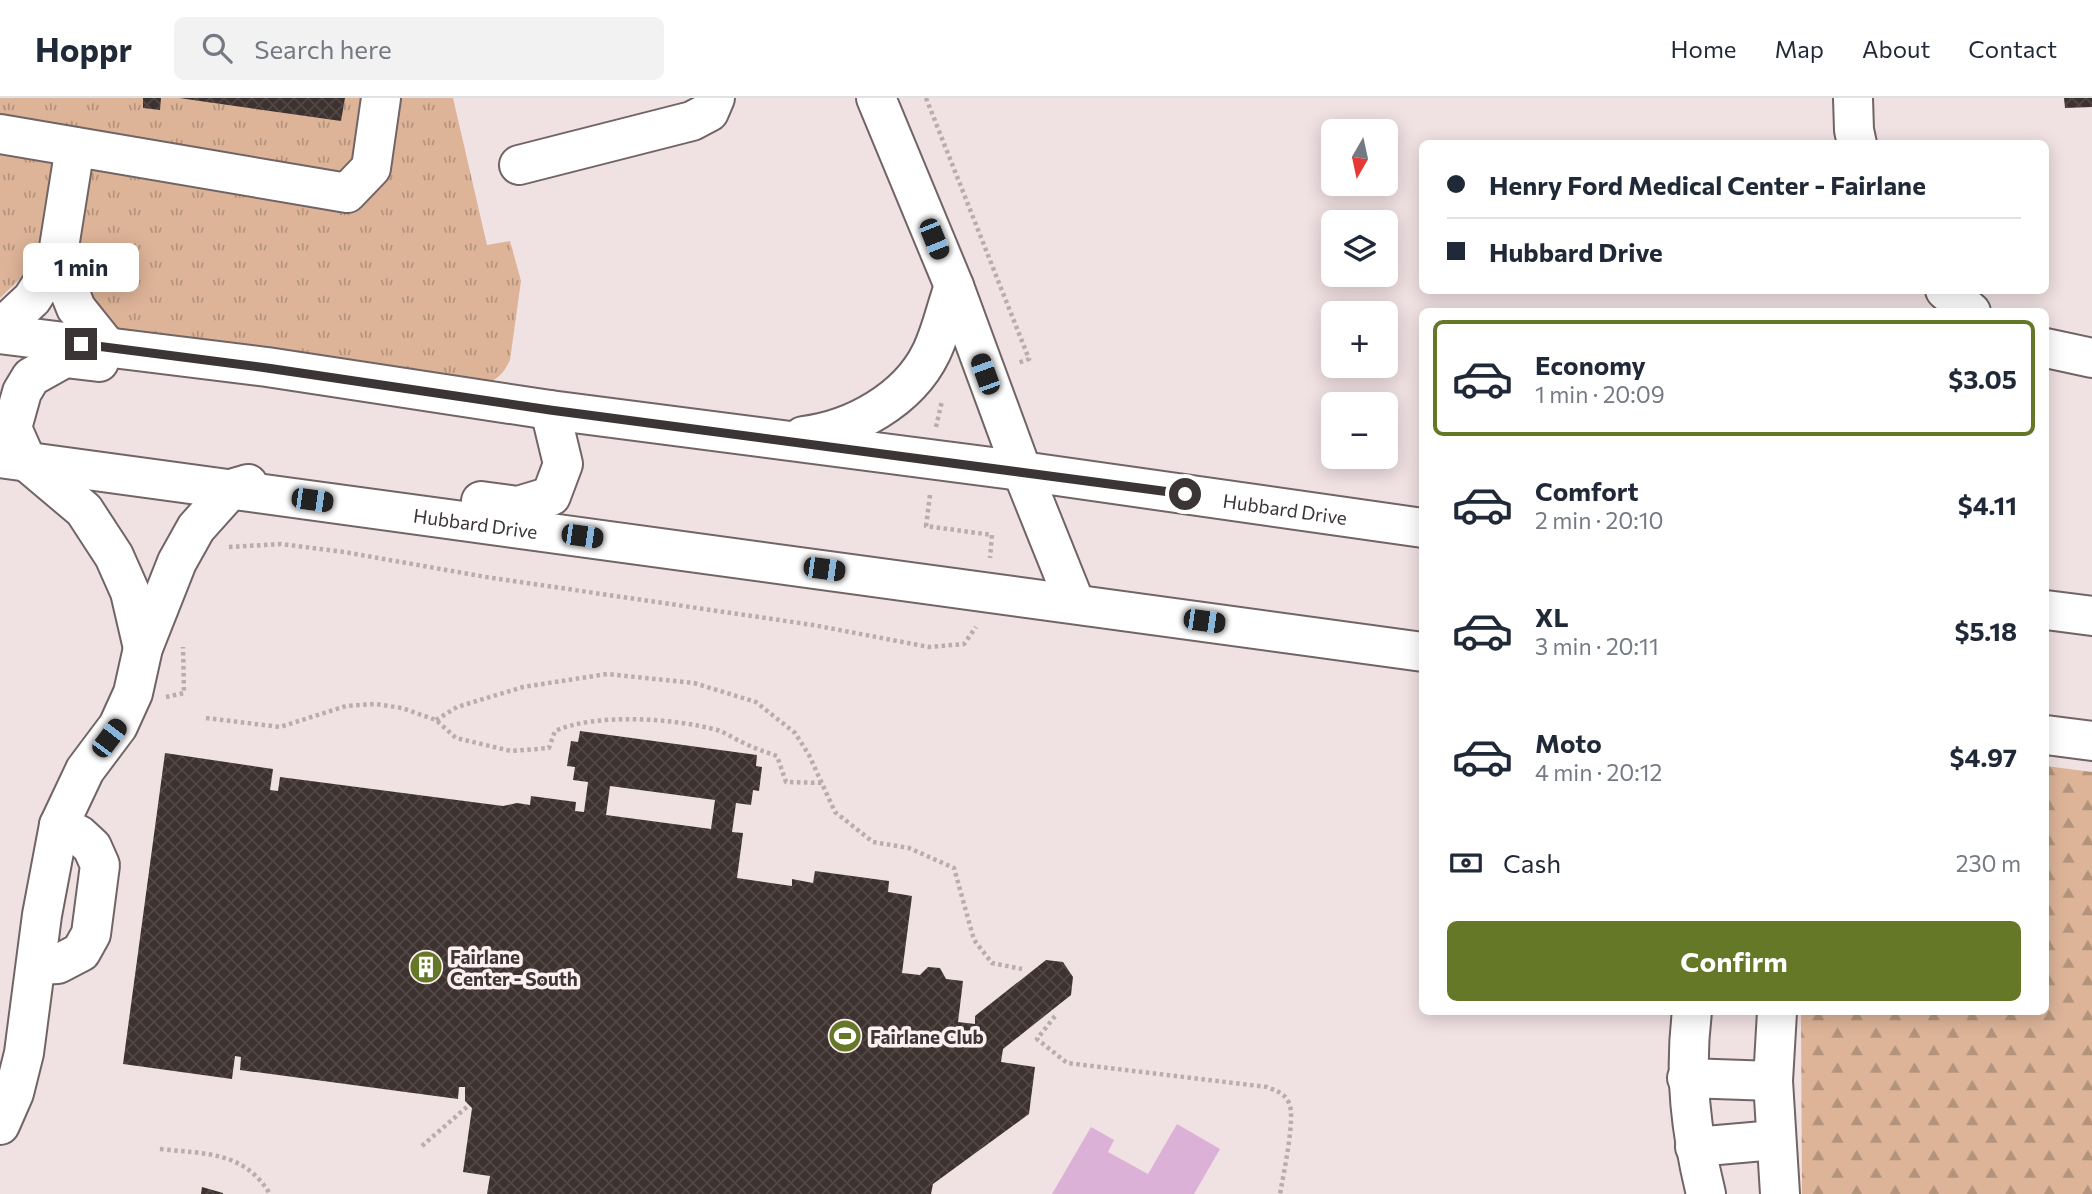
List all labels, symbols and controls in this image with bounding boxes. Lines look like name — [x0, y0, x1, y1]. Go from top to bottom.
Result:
search box — [174, 17, 664, 80]
text: Hoppr — [35, 28, 132, 69]
icon: search — [198, 29, 236, 67]
text: Search here — [254, 33, 392, 64]
text: Home — [1671, 34, 1737, 63]
text: Map — [1775, 34, 1824, 63]
text: About — [1862, 34, 1930, 63]
text: Contact — [1968, 34, 2057, 63]
north arrow — [1321, 119, 1398, 196]
map controls — [1321, 119, 1398, 469]
text: Henry Ford Medical Center - Fairlane — [1489, 169, 1926, 200]
button: layers — [1321, 210, 1398, 287]
car — [917, 216, 952, 262]
text: Hubbard Drive — [1489, 236, 1663, 267]
callout: 1 min — [23, 243, 139, 292]
text: 1 min — [54, 253, 108, 281]
button: + — [1321, 301, 1398, 378]
route end — [65, 328, 97, 360]
icon: car — [1451, 347, 1514, 410]
text: Economy — [1535, 349, 1646, 380]
car — [968, 351, 1003, 397]
text: $3.05 — [1948, 363, 2017, 394]
text: 1 min · 20:09 — [1535, 380, 1665, 408]
button: − — [1321, 392, 1398, 469]
icon: car — [1451, 473, 1514, 536]
text: Comfort — [1535, 475, 1638, 506]
route start — [1169, 478, 1201, 510]
car — [290, 487, 335, 513]
street label: Hubbard Drive — [1222, 488, 1349, 529]
text: $4.11 — [1958, 489, 2017, 520]
street label: Hubbard Drive — [412, 503, 539, 543]
text: 2 min · 20:10 — [1535, 506, 1664, 534]
car — [560, 523, 605, 549]
car — [802, 556, 847, 582]
icon: car — [1451, 599, 1514, 662]
text: XL — [1535, 601, 1569, 632]
car — [1182, 608, 1227, 634]
text: $5.18 — [1954, 615, 2017, 646]
text: 3 min · 20:11 — [1535, 632, 1659, 660]
car — [88, 715, 131, 761]
icon: car — [1451, 725, 1514, 788]
text: Moto — [1535, 727, 1602, 758]
text: $4.97 — [1950, 741, 2017, 772]
text: 4 min · 20:12 — [1535, 758, 1662, 786]
icon: cash — [1447, 844, 1485, 882]
text: Cash — [1503, 847, 1561, 878]
text: 230 m — [1956, 849, 2021, 877]
button: Confirm — [1447, 921, 2021, 1001]
place label: Fairlane Center - South — [450, 945, 578, 990]
building icon: Fairlane Center - South — [407, 948, 445, 986]
sports icon: Fairlane Club — [826, 1017, 864, 1055]
place label: Fairlane Club — [870, 1025, 984, 1048]

